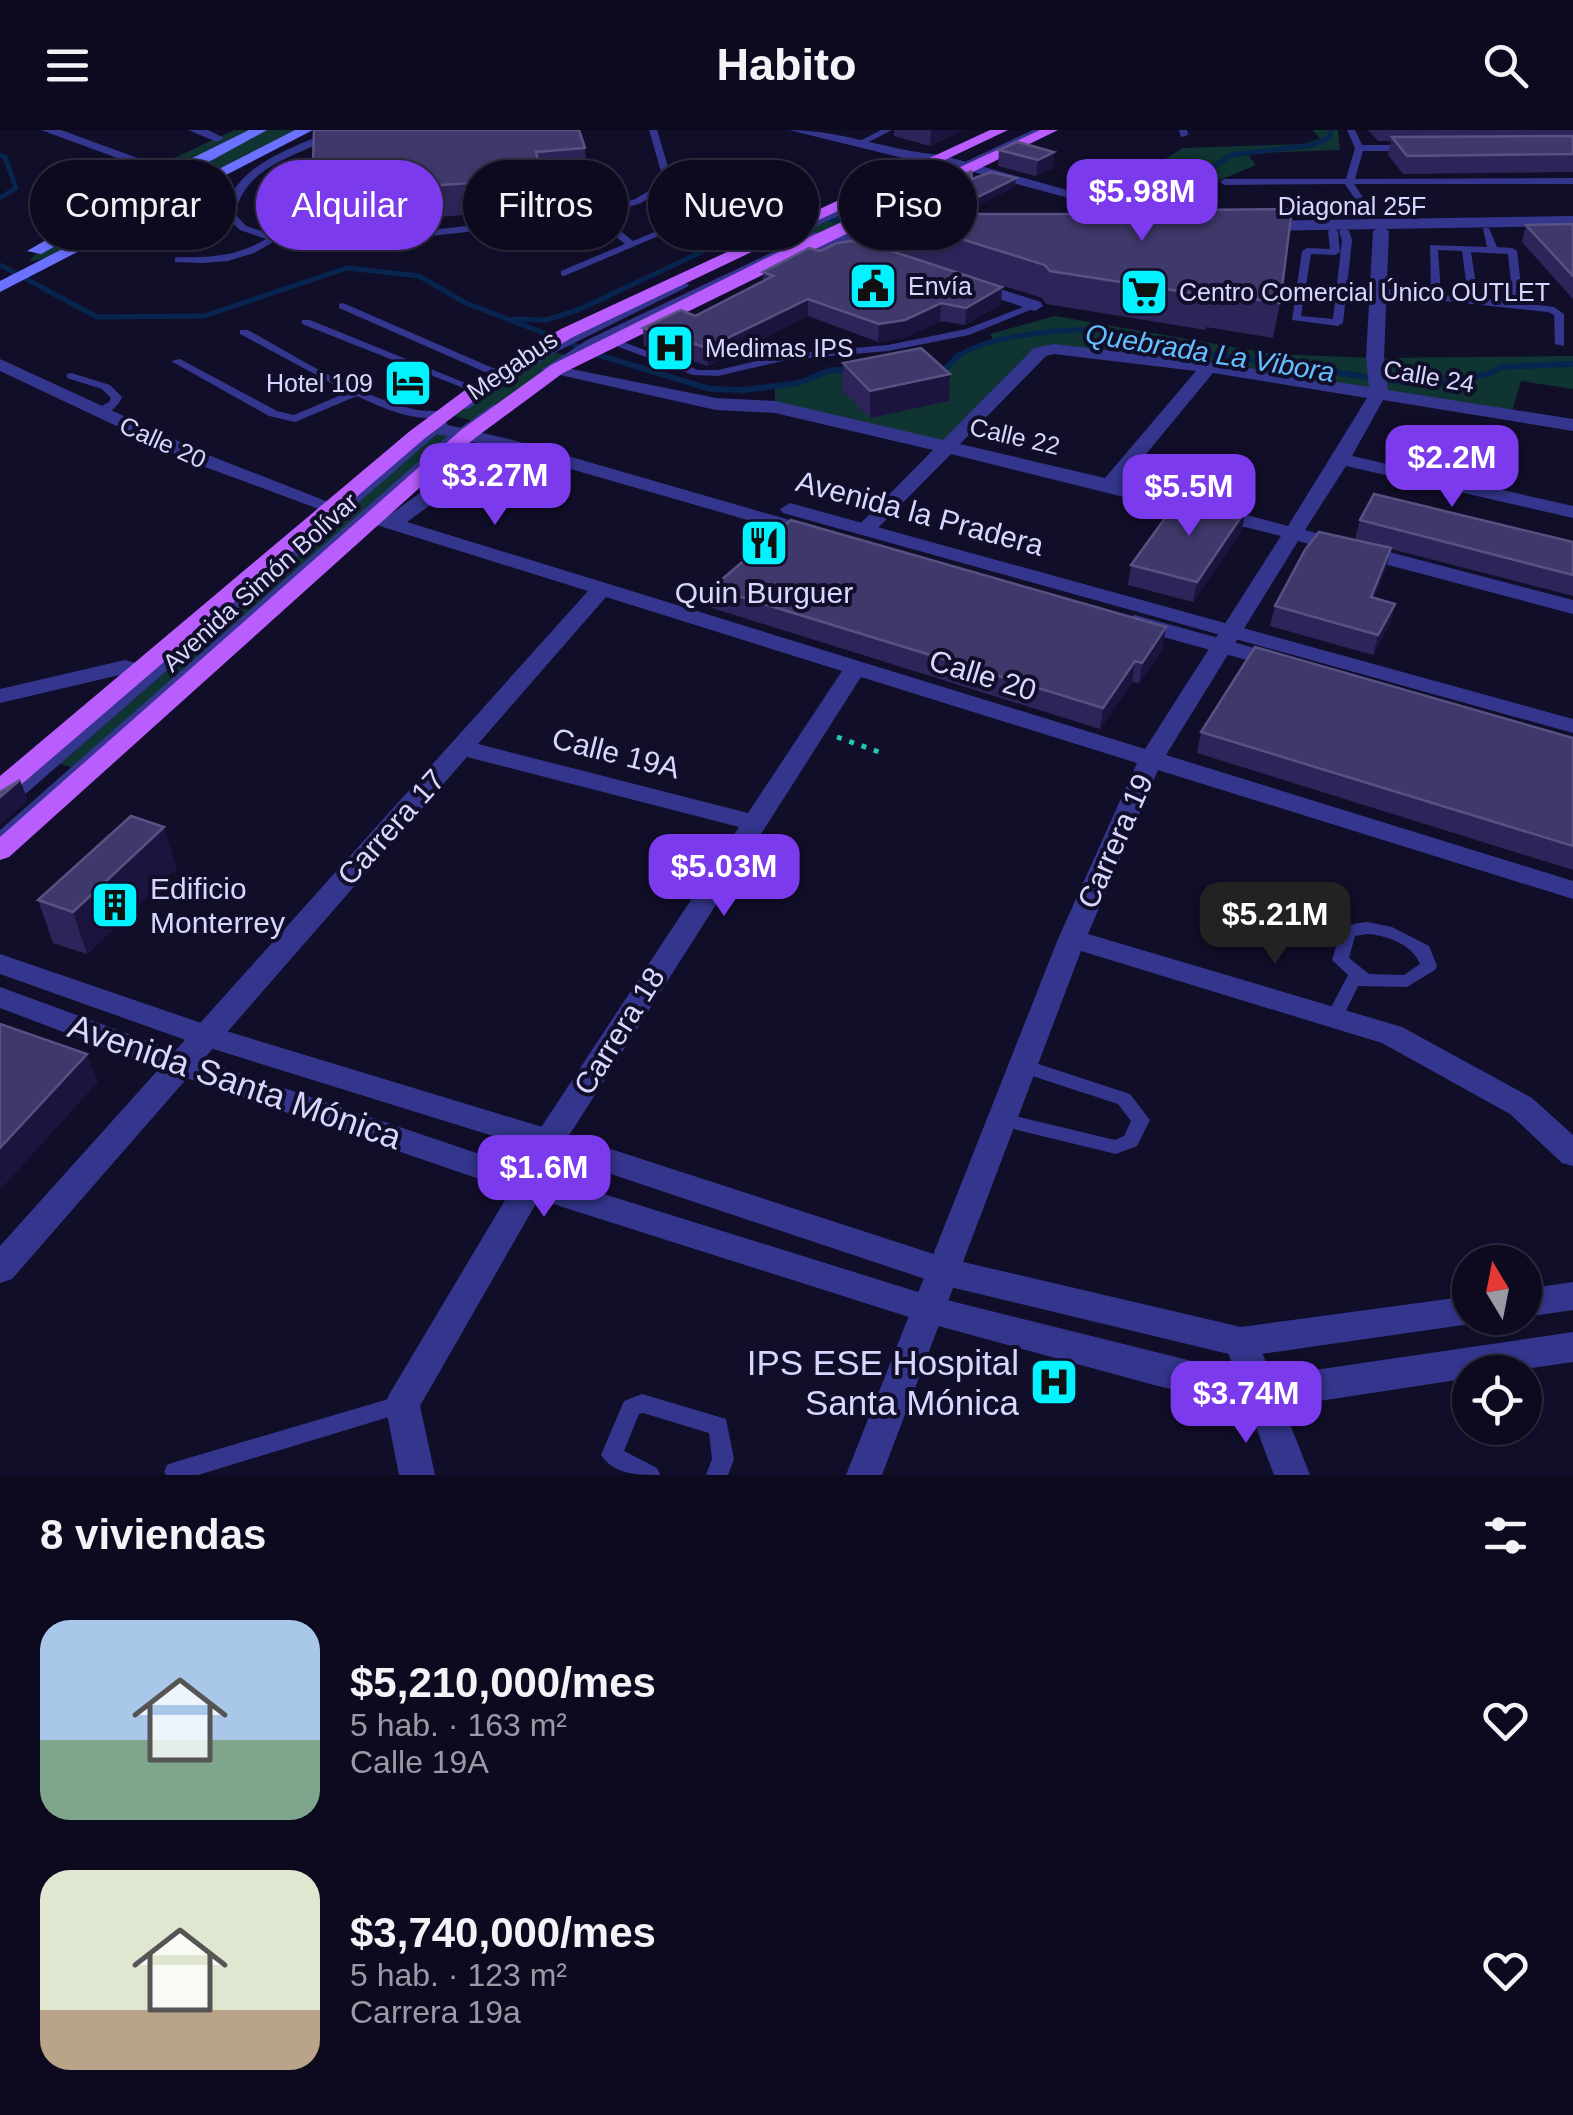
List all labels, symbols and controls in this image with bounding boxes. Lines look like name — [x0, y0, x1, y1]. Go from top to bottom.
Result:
icon: menu — [40, 38, 95, 93]
icon: search — [1478, 38, 1533, 93]
text: Habito — [717, 39, 857, 90]
pin: $5.98M — [1061, 159, 1223, 244]
chip: Comprar — [30, 160, 236, 250]
chip: Alquilar — [256, 160, 443, 250]
chip: Filtros — [463, 160, 628, 250]
chip: Nuevo — [648, 160, 819, 250]
chip: Piso — [839, 160, 977, 250]
text: $5.98M — [1089, 173, 1195, 209]
street label: Diagonal 25F — [1278, 192, 1426, 220]
public building icon: Envía — [847, 260, 899, 312]
supermarket icon: Centro Comercial Único OUTLET — [1118, 266, 1170, 318]
place label: Envía — [908, 272, 972, 300]
place label: Centro Comercial Único OUTLET — [1179, 278, 1550, 306]
water label: Quebrada La Vibora — [1083, 318, 1337, 388]
hospital icon: Medimas IPS — [644, 322, 696, 374]
street label: Megabus — [462, 325, 562, 405]
place label: Medimas IPS — [705, 334, 854, 362]
street label: Calle 24 — [1381, 354, 1477, 398]
hotel icon: Hotel 109 — [382, 357, 434, 409]
place label: Hotel 109 — [266, 369, 373, 397]
street label: Calle 20 — [115, 411, 211, 473]
street label: Calle 22 — [967, 412, 1063, 460]
pin: $2.2M — [1382, 425, 1522, 510]
text: $2.2M — [1408, 439, 1496, 475]
pin: $3.27M — [414, 443, 576, 528]
pin: $5.5M — [1119, 454, 1259, 539]
text: $3.27M — [442, 457, 548, 493]
street label: Avenida la Pradera — [793, 464, 1048, 562]
text: $5.5M — [1145, 468, 1233, 504]
street label: Avenida Simón Bolívar — [157, 487, 363, 677]
restaurant icon: Quin Burguer — [738, 517, 790, 569]
place label: Quin Burguer — [675, 576, 853, 609]
street label: Calle 20 — [926, 643, 1040, 707]
street label: Calle 19A — [549, 721, 683, 785]
street label: Carrera 17 — [331, 763, 451, 891]
street label: Carrera 19 — [1071, 769, 1159, 913]
pin: $5.03M — [643, 834, 805, 919]
text: $5.03M — [671, 848, 777, 884]
place label: Edificio Monterrey — [150, 872, 285, 939]
building icon: Edificio Monterrey — [89, 879, 141, 931]
pin: $5.21M — [1194, 882, 1356, 967]
text: $5.21M — [1222, 896, 1328, 932]
street label: Carrera 18 — [567, 961, 671, 1101]
street label: Avenida Santa Mónica — [63, 1006, 407, 1157]
pin: $1.6M — [474, 1135, 614, 1220]
text: $1.6M — [500, 1149, 588, 1185]
north arrow — [1452, 1245, 1542, 1335]
map controls — [1452, 1245, 1542, 1445]
place label: IPS ESE Hospital Santa Mónica — [747, 1343, 1020, 1422]
button: locate — [1452, 1355, 1542, 1445]
hospital icon: IPS ESE Hospital Santa Mónica — [1028, 1356, 1080, 1408]
pin: $3.74M — [1165, 1361, 1327, 1446]
text: $3.74M — [1193, 1375, 1299, 1411]
icon: filters — [1478, 1508, 1533, 1563]
text: 8 viviendas — [40, 1511, 266, 1558]
text: $5,210,000/mes — [350, 1659, 656, 1706]
icon: home — [120, 1660, 240, 1780]
icon: heart — [1478, 1693, 1533, 1748]
text: 5 hab. · 163 m² — [350, 1707, 567, 1743]
text: Calle 19A — [350, 1744, 489, 1780]
text: $3,740,000/mes — [350, 1909, 656, 1956]
icon: home — [120, 1910, 240, 2030]
icon: heart — [1478, 1943, 1533, 1998]
text: 5 hab. · 123 m² — [350, 1957, 567, 1993]
text: Carrera 19a — [350, 1994, 521, 2030]

